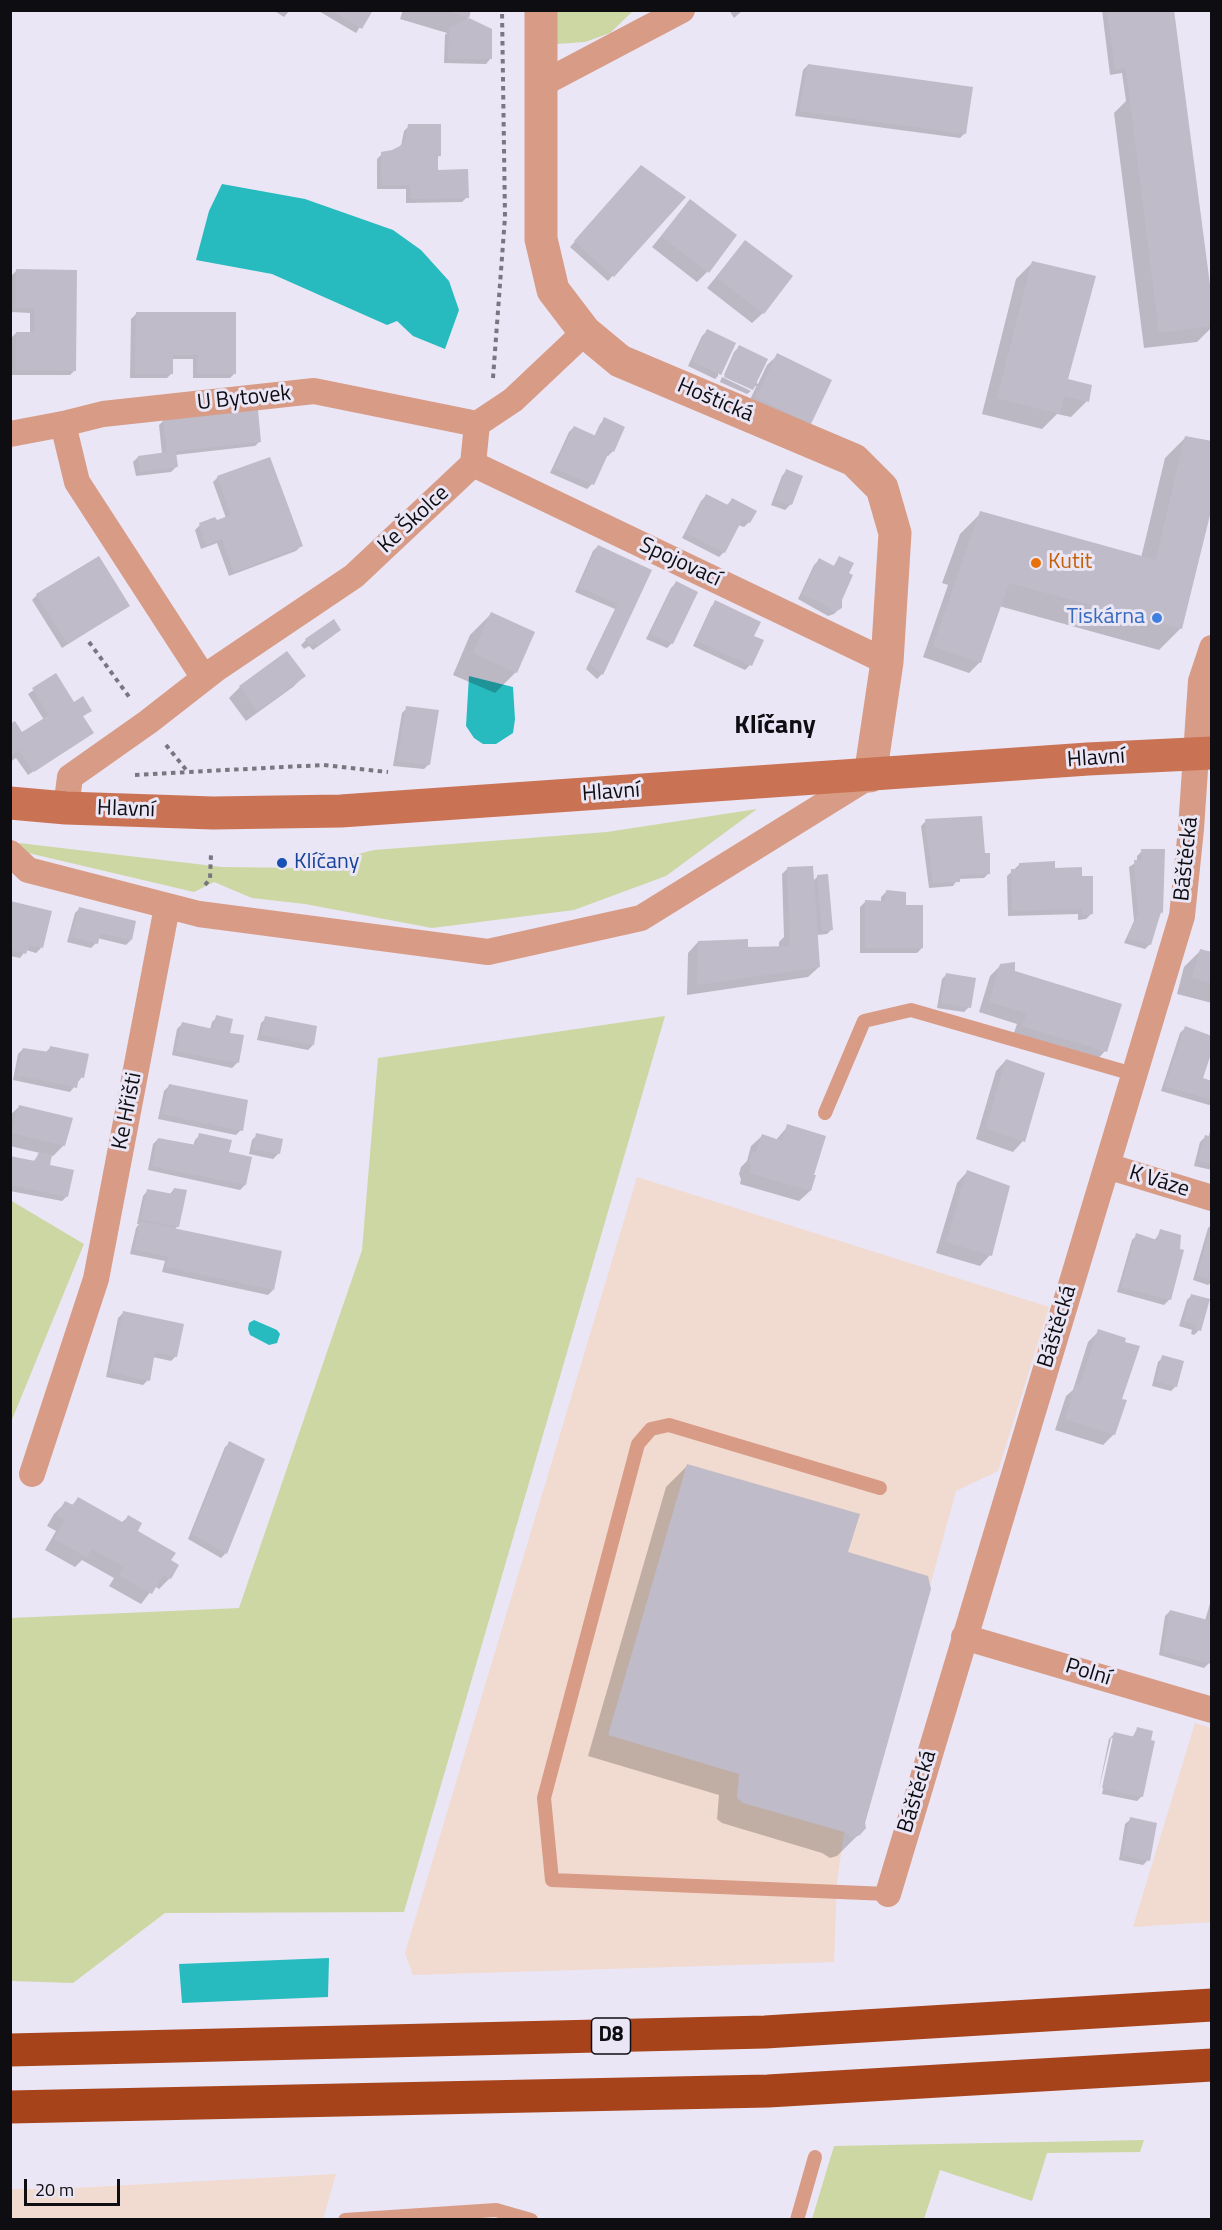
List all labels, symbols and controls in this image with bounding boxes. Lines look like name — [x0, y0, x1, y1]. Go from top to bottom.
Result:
street label: Hoštická — [673, 373, 757, 429]
street label: U Bytovek — [196, 381, 292, 417]
street label: Ke Školce — [373, 480, 455, 560]
street label: Spojovací — [635, 533, 725, 593]
place label: Kutit — [1048, 550, 1092, 576]
marker: Kutit — [1029, 556, 1043, 570]
place label: Tiskárna — [1066, 605, 1145, 631]
marker: Tiskárna — [1150, 611, 1164, 625]
district label: Klíčany — [734, 711, 816, 743]
street label: Hlavní — [1066, 744, 1126, 774]
street label: Hlavní — [581, 778, 641, 808]
street label: Hlavní — [97, 796, 155, 824]
street label: Báštěcká — [1169, 815, 1205, 903]
place label: Klíčany — [294, 850, 359, 876]
marker: Klíčany — [275, 856, 289, 870]
street label: Ke Hřišti — [108, 1070, 148, 1152]
street label: K Váze — [1126, 1160, 1192, 1204]
street label: Báštěcká — [1033, 1283, 1083, 1371]
street label: Polní — [1062, 1654, 1114, 1692]
street label: Báštěcká — [893, 1748, 943, 1836]
road number: D8 — [592, 2018, 630, 2054]
scale bar — [27, 2167, 123, 2205]
text: 20 m — [35, 2176, 74, 2203]

